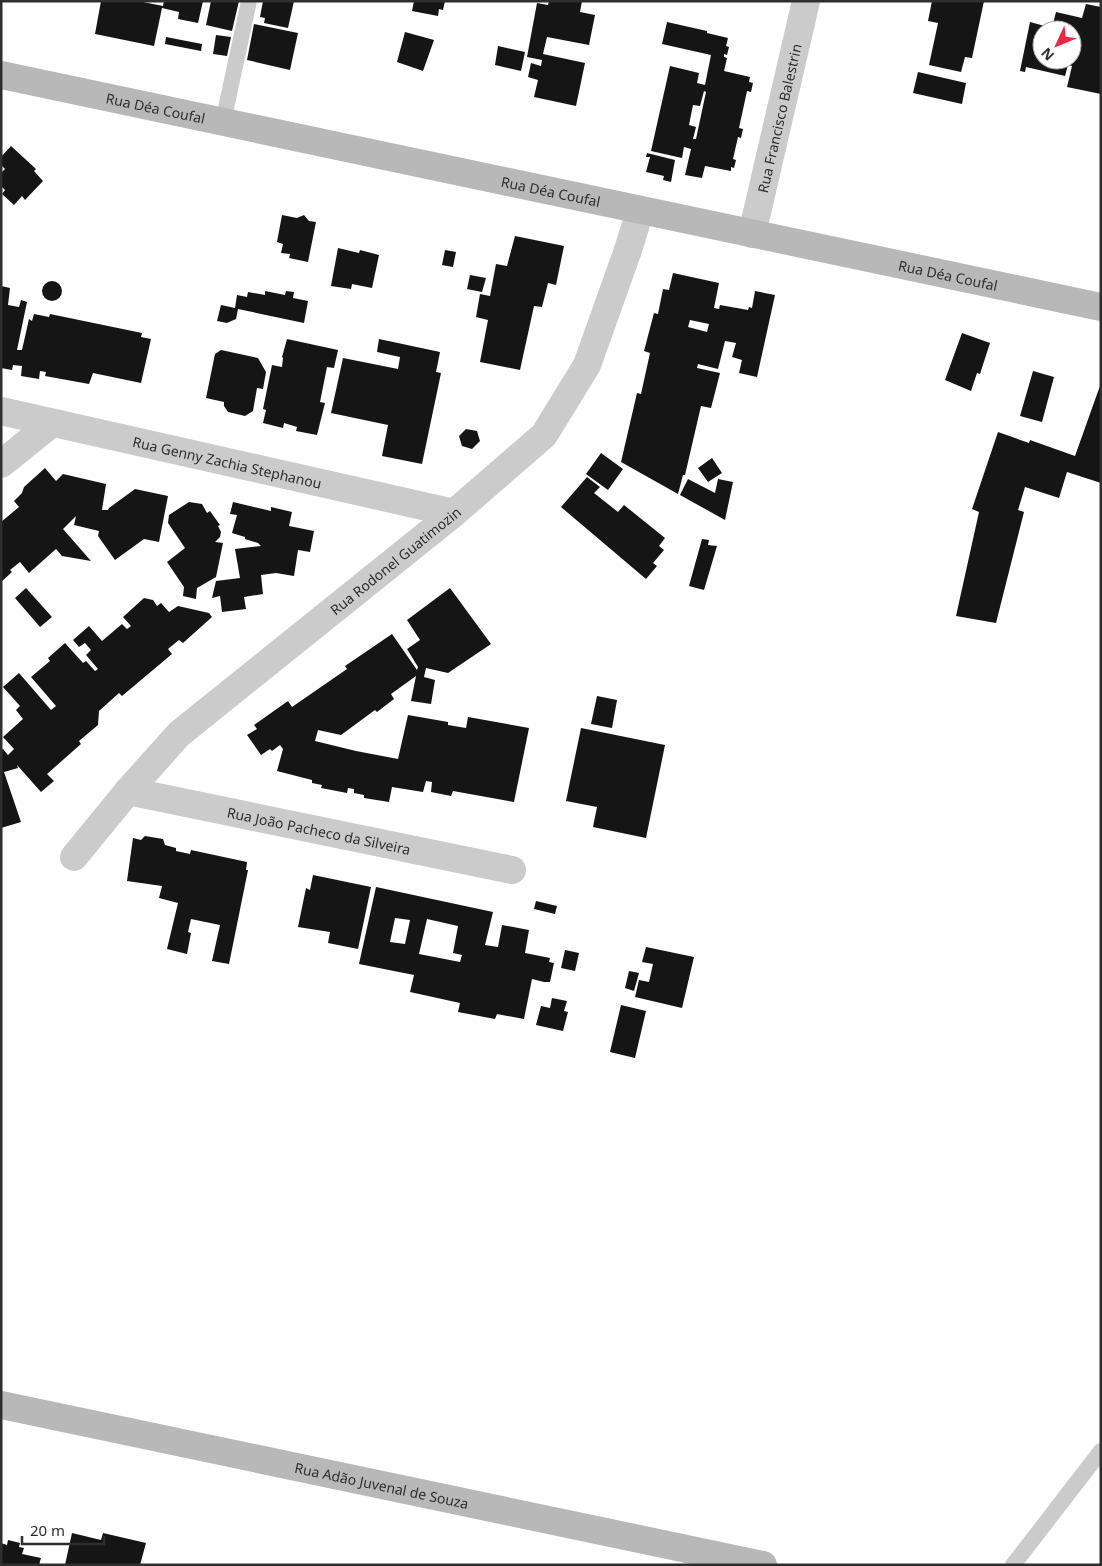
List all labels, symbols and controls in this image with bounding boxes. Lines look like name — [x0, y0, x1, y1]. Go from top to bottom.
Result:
north arrow — [1032, 20, 1082, 70]
street label: Rua Francisco Balestrin — [752, 42, 805, 194]
text: N — [1036, 44, 1058, 65]
street label: Rua Déa Coufal — [104, 88, 207, 127]
street label: Rua Déa Coufal — [500, 171, 602, 211]
street label: Rua Déa Coufal — [897, 255, 999, 294]
street label: Rua Genny Zachia Stephanou — [131, 431, 324, 492]
street label: Rua Rodonel Guatimozin — [326, 502, 465, 619]
street label: Rua João Pacheco da Silveira — [226, 802, 412, 858]
street label: Rua Adão Juvenal de Souza — [293, 1457, 470, 1512]
scale bar — [22, 1514, 105, 1546]
text: 20 m — [30, 1520, 65, 1540]

